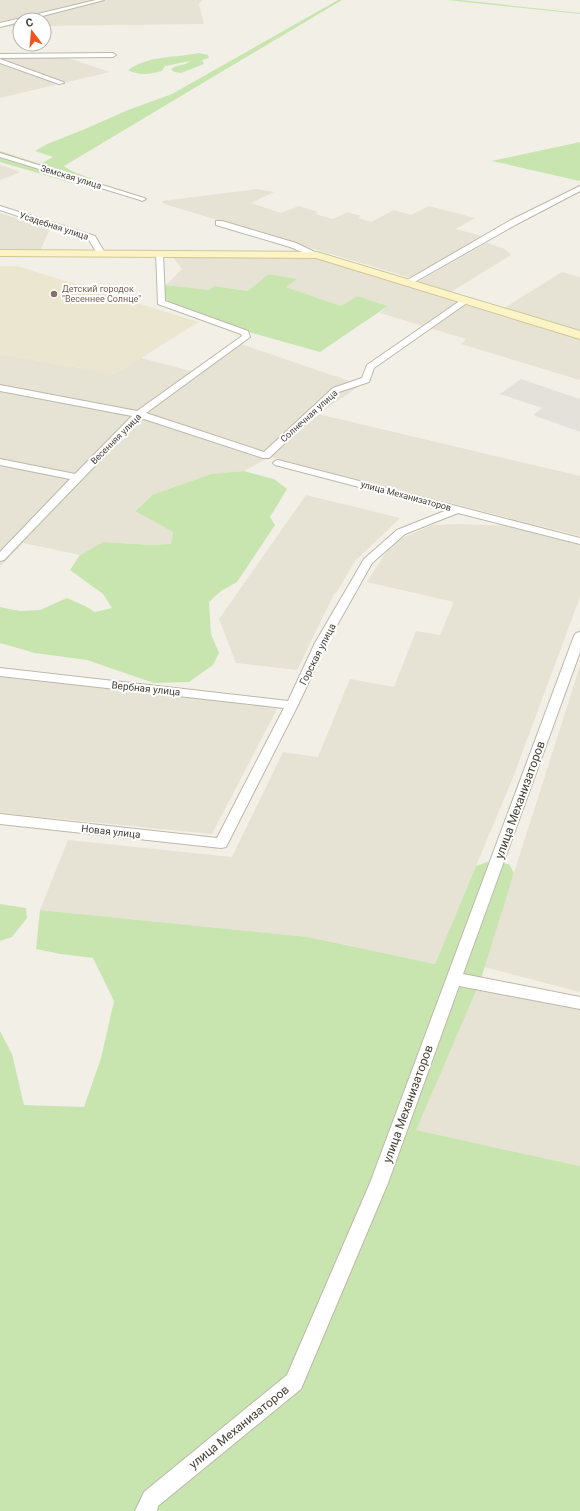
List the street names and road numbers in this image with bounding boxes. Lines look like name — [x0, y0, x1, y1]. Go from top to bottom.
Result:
street label: Земская улица — [39, 163, 103, 191]
street label: Усадебная улица — [18, 210, 90, 242]
street label: Солнечная улица — [279, 388, 340, 444]
street label: Весенняя улица — [89, 412, 143, 466]
street label: улица Механизаторов — [360, 479, 452, 513]
street label: Горская улица — [297, 622, 338, 687]
street label: Вербная улица — [111, 679, 181, 698]
street label: улица Механизаторов — [492, 739, 548, 861]
street label: Новая улица — [81, 823, 141, 840]
street label: улица Механизаторов — [380, 1043, 436, 1165]
street label: улица Механизаторов — [186, 1382, 292, 1472]

